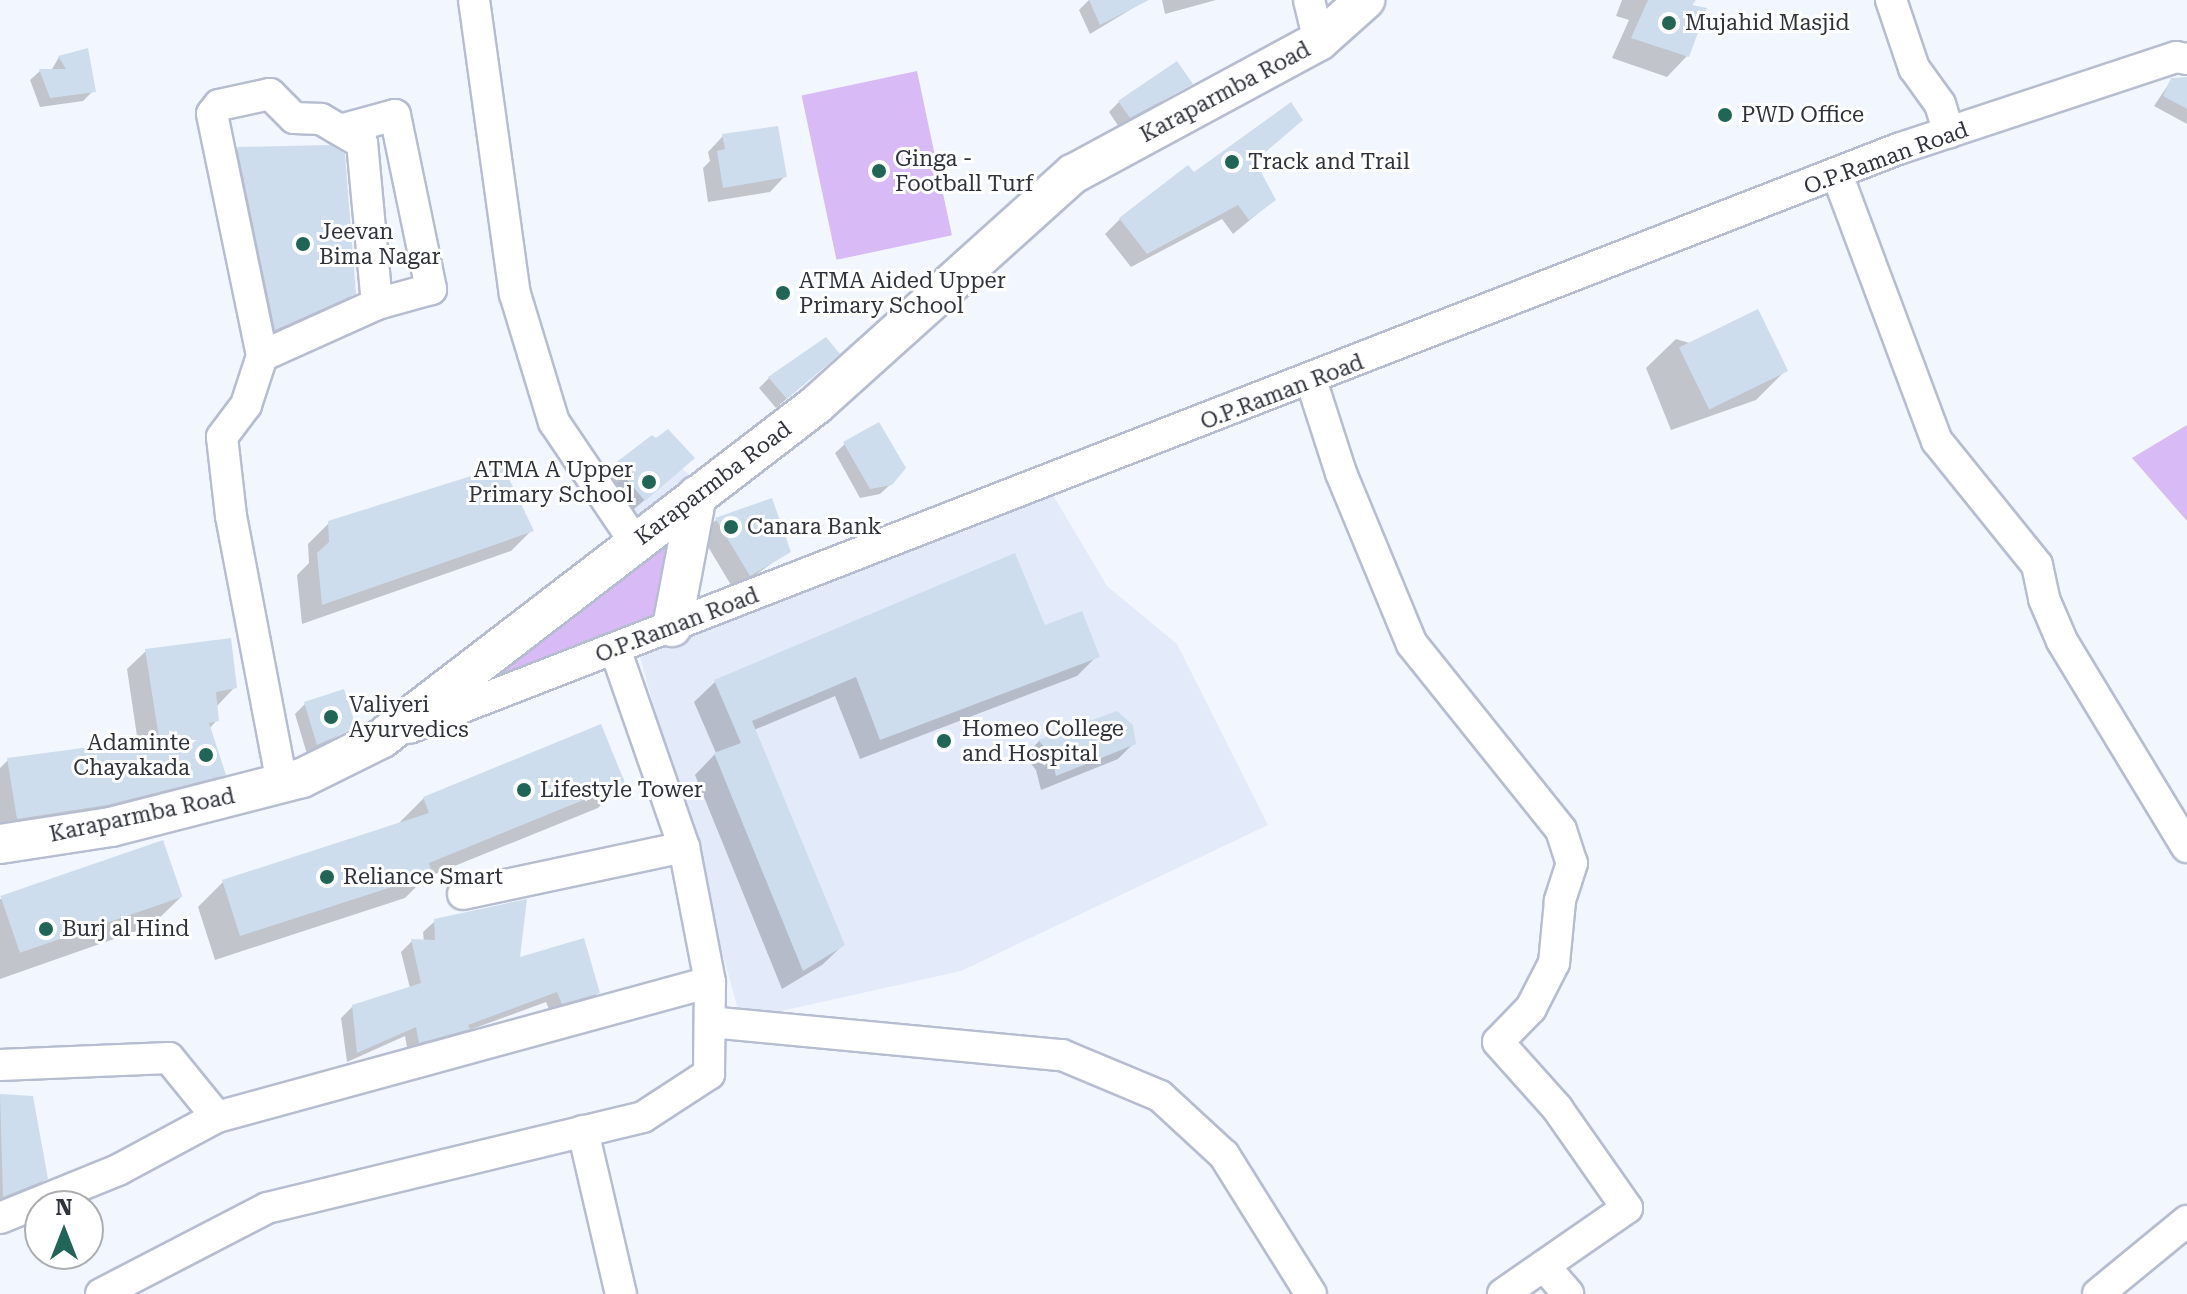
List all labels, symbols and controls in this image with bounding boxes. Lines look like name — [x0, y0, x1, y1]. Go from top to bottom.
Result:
place label: Mujahid Masjid — [1685, 10, 1850, 36]
marker: Mujahid Masjid — [1660, 14, 1678, 32]
street label: Karaparmba Road — [1135, 36, 1315, 148]
place label: PWD Office — [1741, 102, 1864, 128]
marker: PWD Office — [1716, 106, 1734, 124]
street label: O.P.Raman Road — [1800, 116, 1972, 200]
place label: Ginga - Football Turf — [895, 145, 1033, 196]
place label: Track and Trail — [1248, 149, 1410, 175]
marker: Track and Trail — [1223, 153, 1241, 171]
marker: Ginga - Football Turf — [870, 162, 888, 180]
place label: Jeevan Bima Nagar — [319, 218, 441, 270]
marker: Jeevan Bima Nagar — [294, 235, 312, 253]
place label: ATMA Aided Upper Primary School — [799, 267, 1006, 318]
marker: ATMA Aided Upper Primary School — [774, 284, 792, 302]
street label: O.P.Raman Road — [1197, 349, 1367, 435]
street label: Karaparmba Road — [630, 416, 796, 550]
place label: ATMA A Upper Primary School — [468, 456, 633, 508]
marker: ATMA A Upper Primary School — [640, 473, 658, 491]
place label: Canara Bank — [747, 514, 881, 540]
marker: Canara Bank — [722, 518, 740, 536]
street label: O.P.Raman Road — [592, 582, 762, 668]
place label: Valiyeri Ayurvedics — [349, 691, 469, 742]
marker: Valiyeri Ayurvedics — [320, 706, 342, 728]
place label: Homeo College and Hospital — [962, 715, 1124, 766]
place label: Adaminte Chayakada — [73, 729, 190, 780]
marker: Homeo College and Hospital — [933, 730, 955, 752]
marker: Adaminte Chayakada — [197, 746, 215, 764]
place label: Lifestyle Tower — [540, 777, 703, 803]
marker: Lifestyle Tower — [515, 781, 533, 799]
street label: Karaparmba Road — [47, 782, 237, 848]
place label: Reliance Smart — [343, 864, 503, 890]
marker: Reliance Smart — [318, 868, 336, 886]
place label: Burj al Hind — [62, 916, 189, 942]
marker: Burj al Hind — [37, 920, 55, 938]
north arrow — [24, 1190, 104, 1270]
text: N — [56, 1195, 72, 1220]

